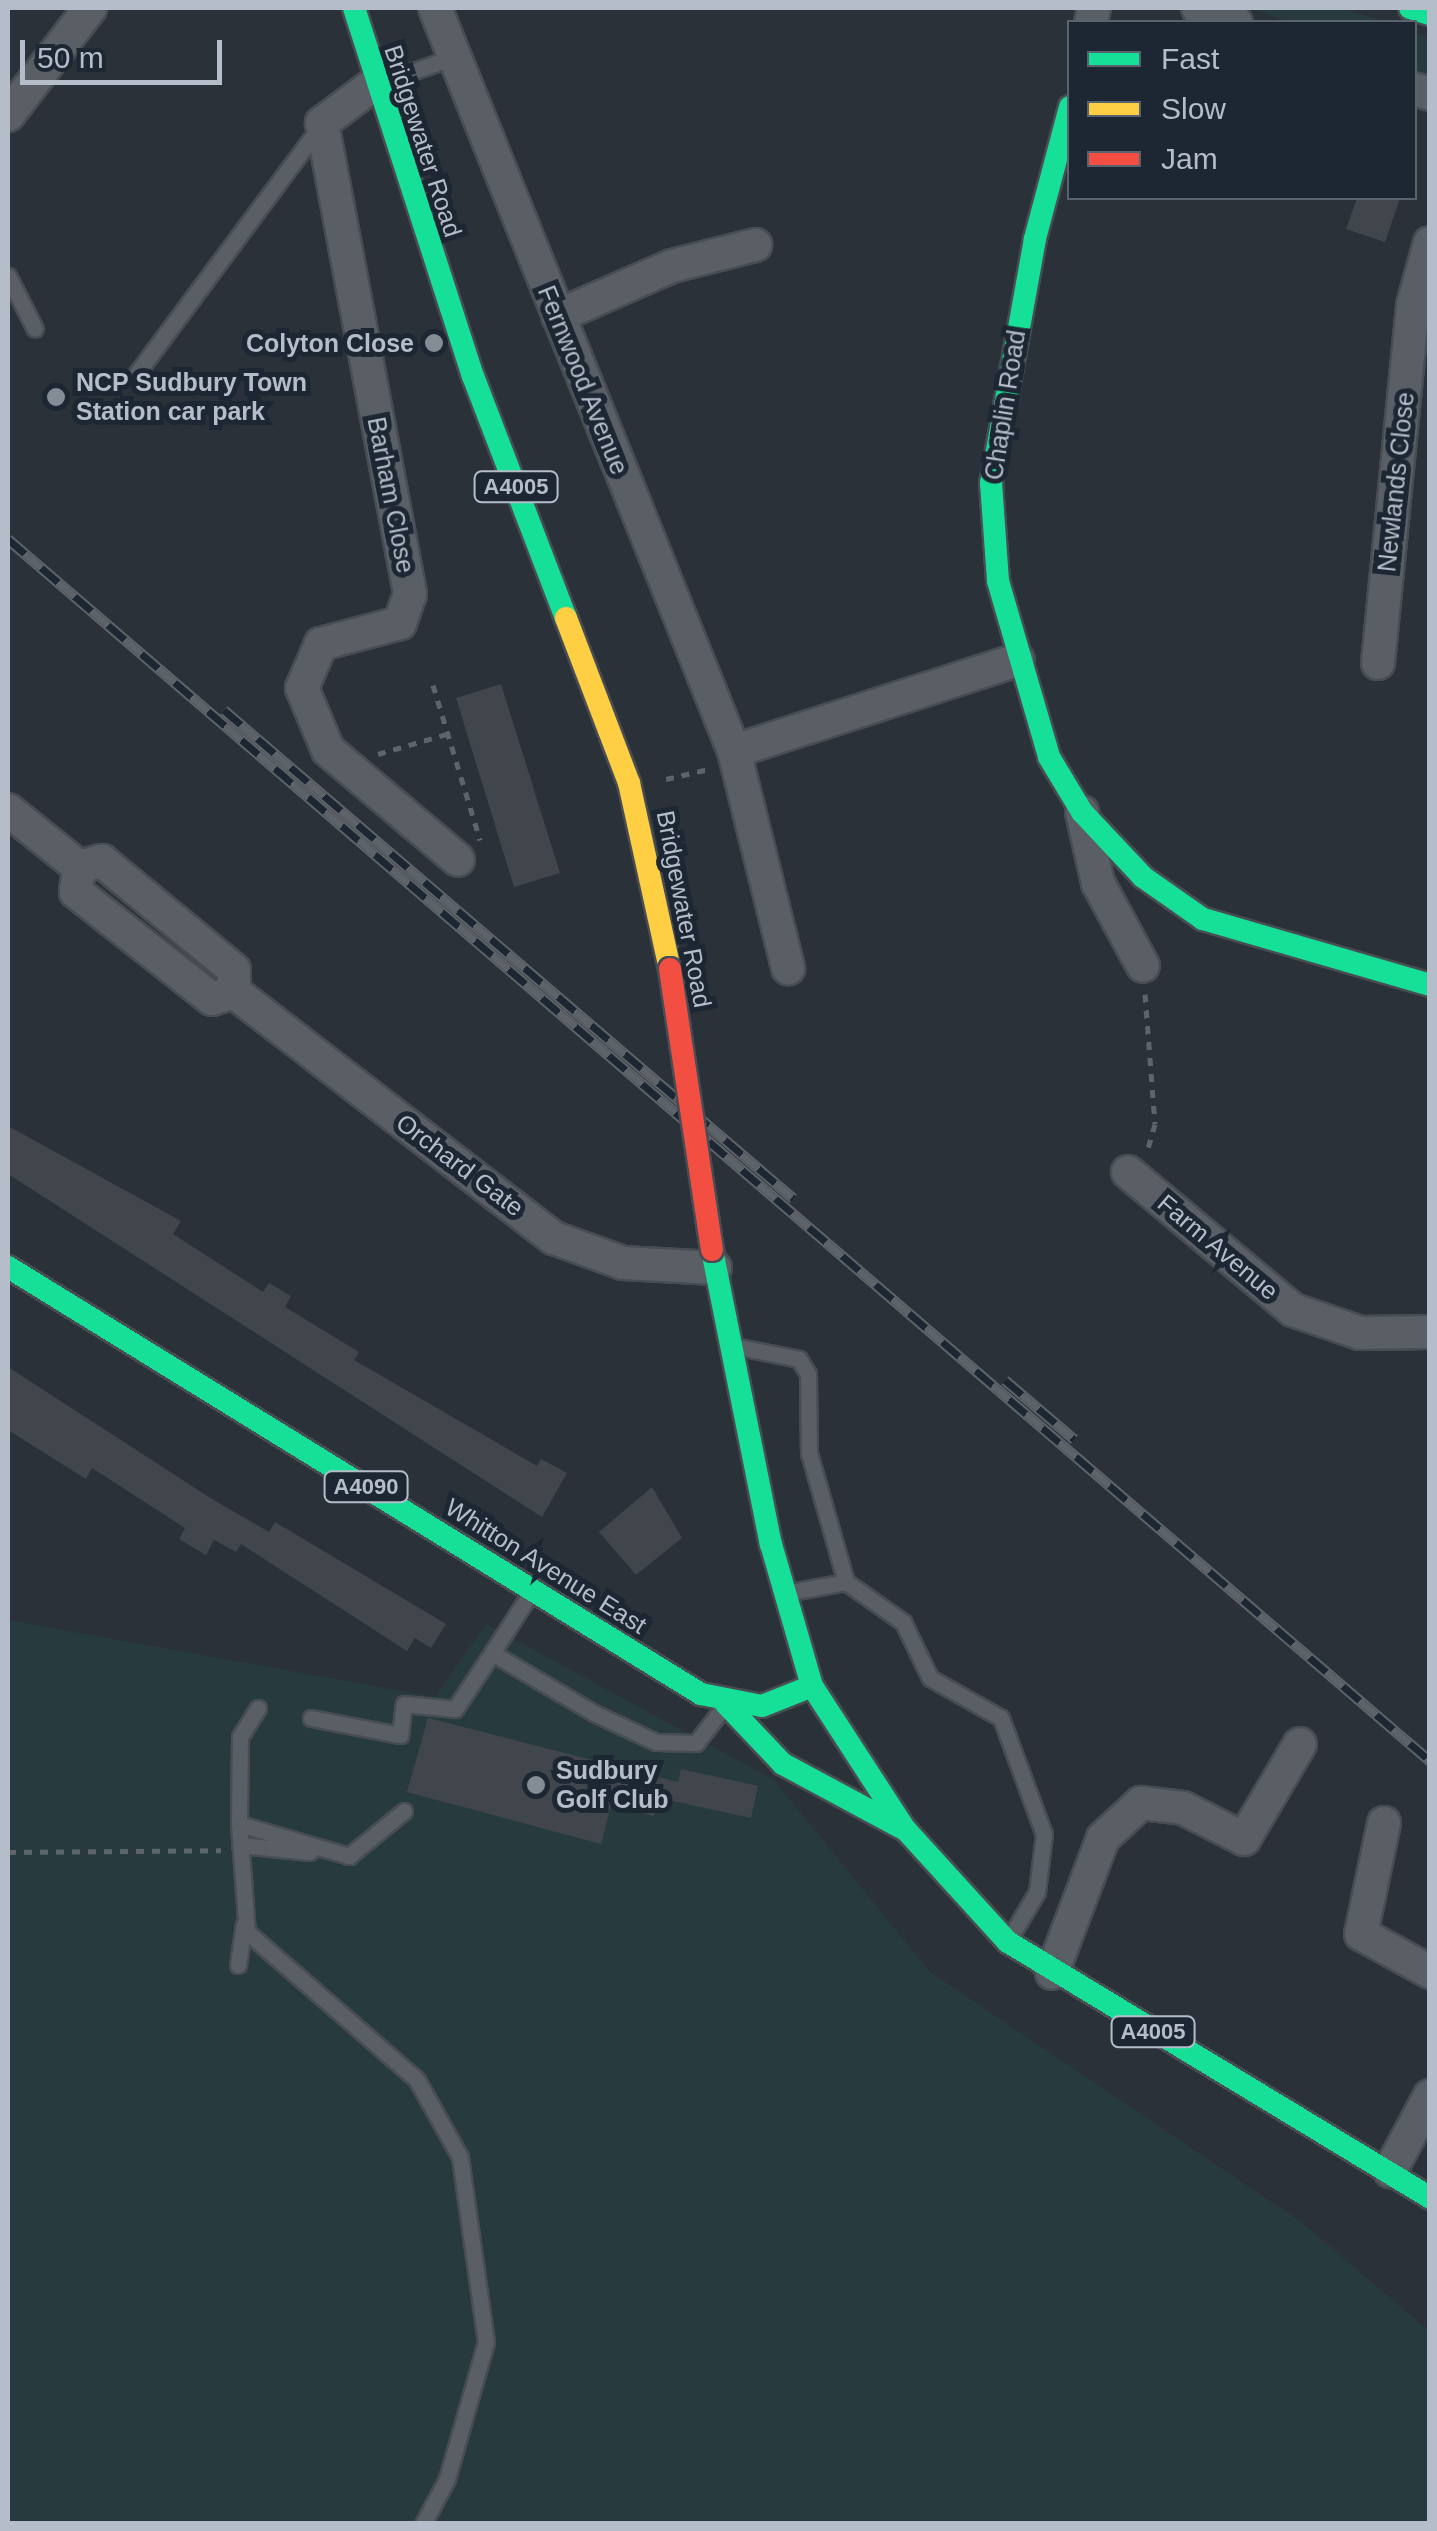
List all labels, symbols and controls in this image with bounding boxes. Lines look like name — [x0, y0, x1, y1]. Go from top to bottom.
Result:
scale bar — [25, 20, 228, 82]
legend — [1067, 20, 1417, 200]
text: 50 m — [37, 41, 104, 74]
street label: Bridgewater Road — [378, 41, 468, 241]
text: Fast — [1161, 42, 1219, 75]
text: Slow — [1161, 92, 1226, 125]
text: Jam — [1161, 142, 1218, 175]
street label: Fernwood Avenue — [531, 281, 635, 479]
place label: Colyton Close — [246, 328, 414, 358]
street label: Chaplin Road — [978, 328, 1032, 482]
marker: Colyton Close — [423, 332, 445, 354]
place label: NCP Sudbury Town Station car park — [76, 368, 307, 427]
marker: NCP Sudbury Town Station car park — [45, 386, 67, 408]
street label: Newlands Close — [1372, 391, 1420, 573]
street label: Barham Close — [361, 414, 421, 576]
road number: A4005 — [474, 470, 558, 504]
street label: Bridgewater Road — [650, 808, 718, 1010]
street label: Orchard Gate — [390, 1107, 530, 1223]
street label: Farm Avenue — [1151, 1187, 1285, 1307]
road number: A4090 — [324, 1470, 408, 1504]
street label: Whitton Avenue East — [439, 1492, 653, 1640]
place label: Sudbury Golf Club — [556, 1756, 668, 1815]
marker: Sudbury Golf Club — [525, 1774, 547, 1796]
road number: A4005 — [1110, 2015, 1196, 2049]

